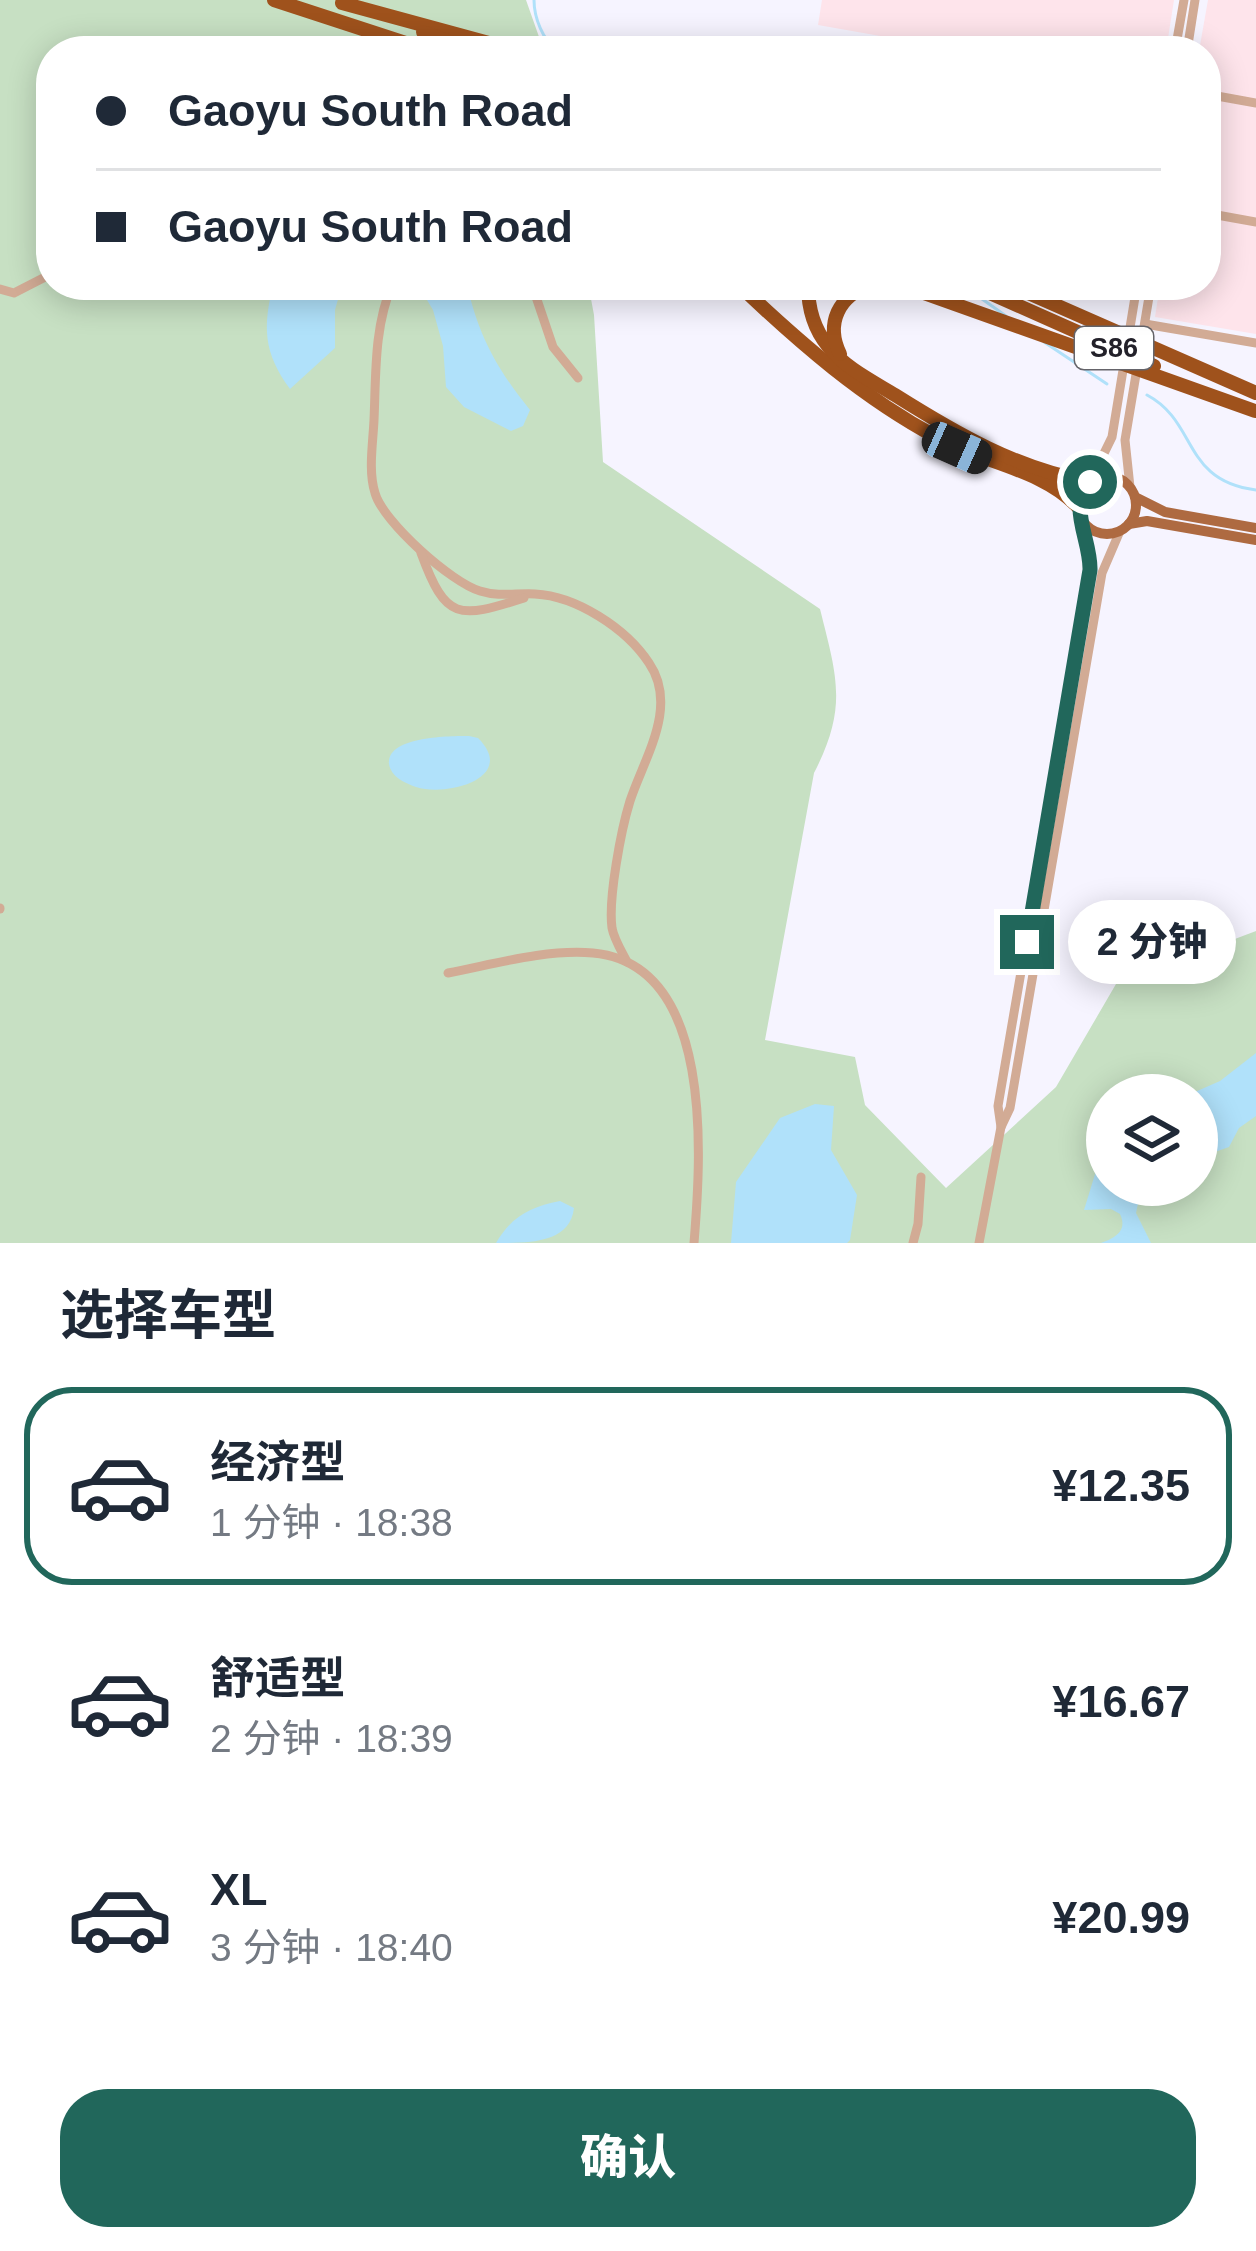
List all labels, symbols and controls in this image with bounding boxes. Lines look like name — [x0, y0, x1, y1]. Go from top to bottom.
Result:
text: Gaoyu South Road — [168, 85, 573, 136]
text: Gaoyu South Road — [168, 201, 573, 252]
road number: S86 — [1075, 327, 1153, 369]
car — [917, 417, 997, 479]
route start — [1063, 455, 1117, 509]
callout: 2 分钟 — [1069, 900, 1237, 984]
route end — [1000, 915, 1054, 969]
text: 2 分钟 — [1097, 920, 1207, 963]
map controls — [1086, 1074, 1218, 1206]
button: layers — [1086, 1074, 1218, 1206]
text: 选择车型 — [60, 1285, 276, 1345]
icon: car — [66, 1432, 174, 1540]
text: 经济型 — [210, 1437, 345, 1488]
text: ¥12.35 — [1052, 1460, 1190, 1511]
text: 1 分钟 · 18:38 — [210, 1501, 453, 1544]
icon: car — [66, 1648, 174, 1756]
text: 舒适型 — [210, 1653, 345, 1704]
text: ¥16.67 — [1052, 1676, 1190, 1727]
text: 2 分钟 · 18:39 — [210, 1717, 453, 1760]
icon: car — [66, 1864, 174, 1972]
text: XL — [210, 1864, 268, 1915]
text: ¥20.99 — [1052, 1892, 1190, 1943]
text: 3 分钟 · 18:40 — [210, 1926, 453, 1969]
button: 确认 — [60, 2089, 1196, 2227]

